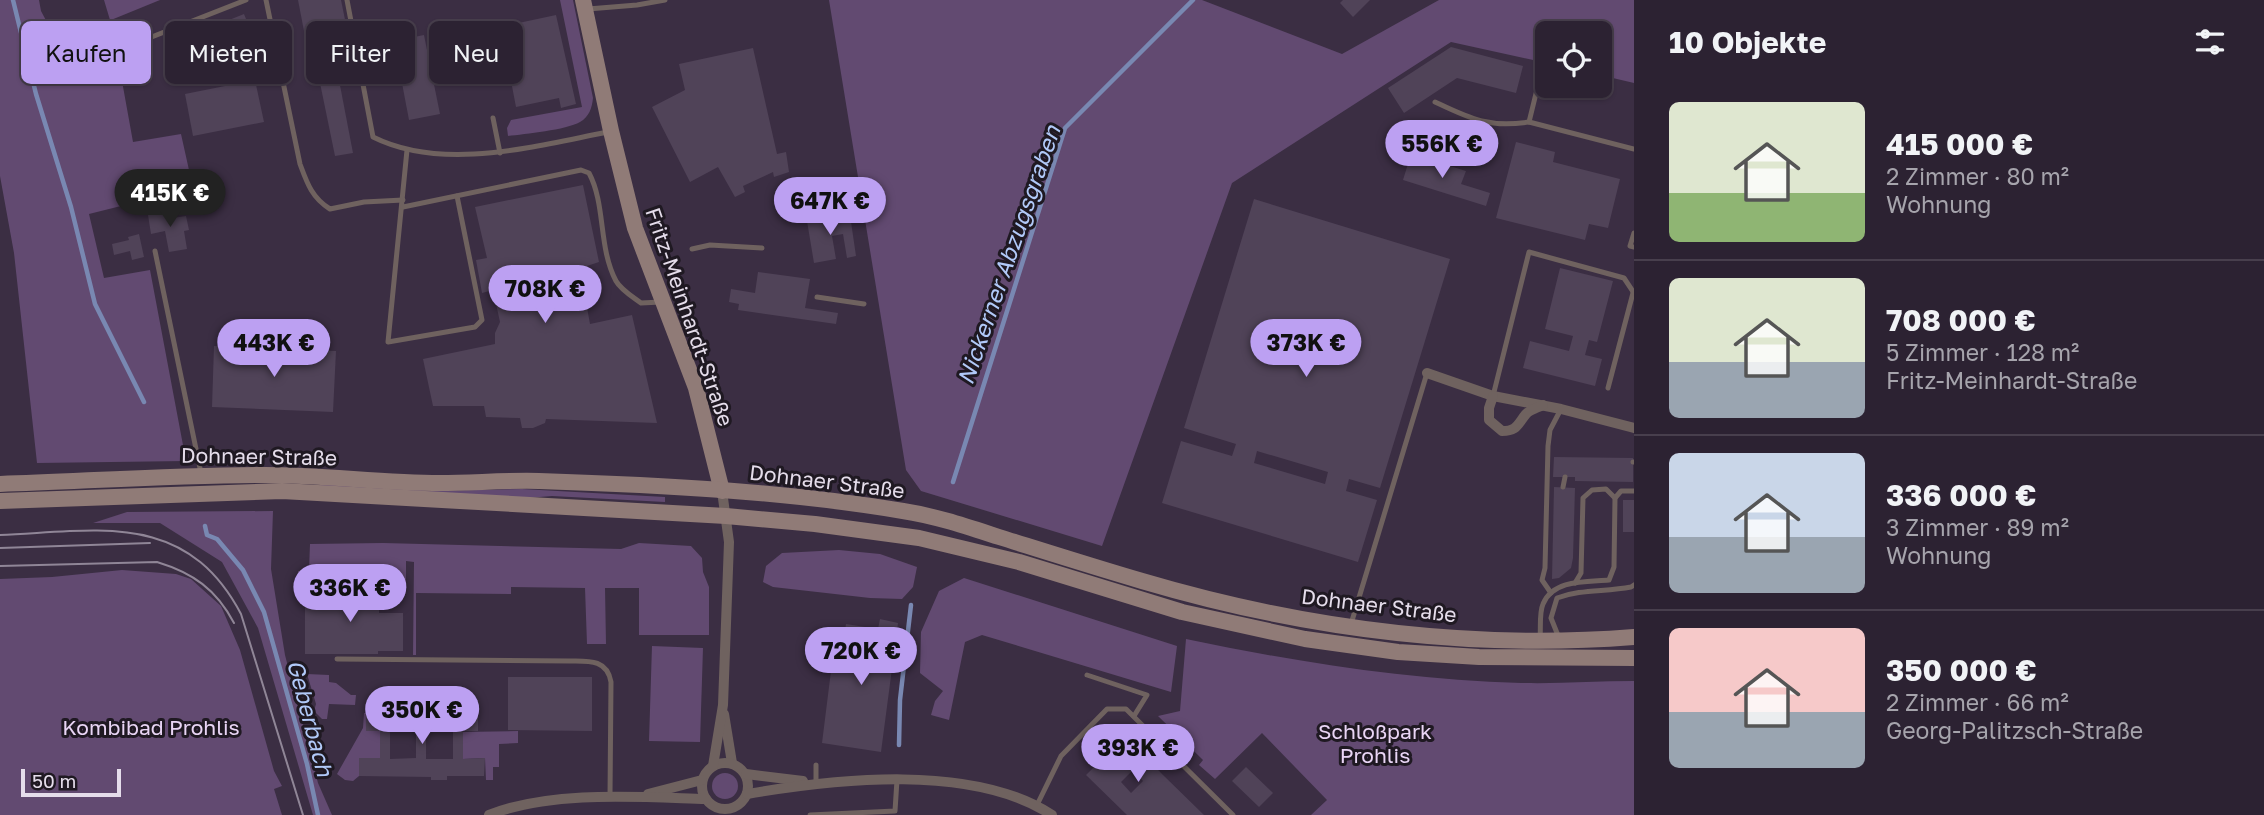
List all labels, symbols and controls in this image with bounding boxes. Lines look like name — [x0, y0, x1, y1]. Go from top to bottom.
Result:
chip: Kaufen — [21, 21, 151, 84]
chip: Mieten — [165, 21, 292, 84]
chip: Filter — [306, 21, 415, 84]
chip: Neu — [429, 21, 523, 84]
map controls — [1535, 21, 1612, 98]
button: locate — [1535, 21, 1612, 98]
icon: filters — [2191, 23, 2229, 61]
text: 10 Objekte — [1669, 24, 1826, 60]
pin: 556K € — [1385, 120, 1499, 180]
water label: Nickerner Abzugsgraben — [950, 121, 1066, 388]
text: 415 000 € — [1886, 126, 2033, 162]
text: 556K € — [1401, 129, 1483, 157]
icon: home — [1725, 130, 1809, 214]
text: 2 Zimmer · 80 m² — [1886, 162, 2069, 190]
pin: 415K € — [113, 170, 227, 229]
pin: 647K € — [773, 177, 887, 237]
text: 415K € — [131, 178, 209, 206]
text: 647K € — [790, 186, 870, 214]
text: Wohnung — [1886, 190, 1991, 218]
street label: Fritz-Meinhardt-Straße — [640, 204, 740, 429]
pin: 708K € — [488, 266, 602, 325]
text: 708K € — [505, 274, 585, 302]
text: 708 000 € — [1886, 302, 2036, 338]
icon: home — [1725, 306, 1809, 390]
pin: 443K € — [217, 320, 331, 379]
pin: 373K € — [1249, 320, 1363, 379]
text: 443K € — [233, 328, 315, 356]
text: 373K € — [1266, 328, 1346, 356]
text: 5 Zimmer · 128 m² — [1886, 338, 2079, 366]
text: Fritz-Meinhardt-Straße — [1886, 366, 2137, 394]
street label: Dohnaer Straße — [181, 442, 337, 470]
street label: Dohnaer Straße — [748, 459, 906, 503]
text: 336 000 € — [1886, 477, 2036, 513]
icon: home — [1725, 481, 1809, 565]
text: 3 Zimmer · 89 m² — [1886, 513, 2069, 541]
text: Wohnung — [1886, 541, 1991, 569]
pin: 336K € — [293, 564, 407, 624]
text: 336K € — [309, 573, 391, 601]
street label: Dohnaer Straße — [1300, 583, 1458, 627]
pin: 720K € — [804, 628, 918, 687]
text: 720K € — [821, 636, 901, 664]
text: 350 000 € — [1886, 652, 2037, 688]
water label: Geberbach — [282, 656, 340, 780]
icon: home — [1725, 656, 1809, 740]
pin: 350K € — [365, 686, 479, 746]
text: 2 Zimmer · 66 m² — [1886, 688, 2069, 716]
text: 350K € — [381, 695, 463, 723]
park label: Kombibad Prohlis — [62, 714, 240, 740]
text: Georg-Palitzsch-Straße — [1886, 716, 2143, 744]
park label: Schloßpark Prohlis — [1318, 718, 1432, 768]
pin: 393K € — [1081, 724, 1195, 784]
text: 393K € — [1097, 733, 1179, 761]
scale bar — [21, 766, 121, 798]
text: 50 m — [32, 769, 76, 792]

